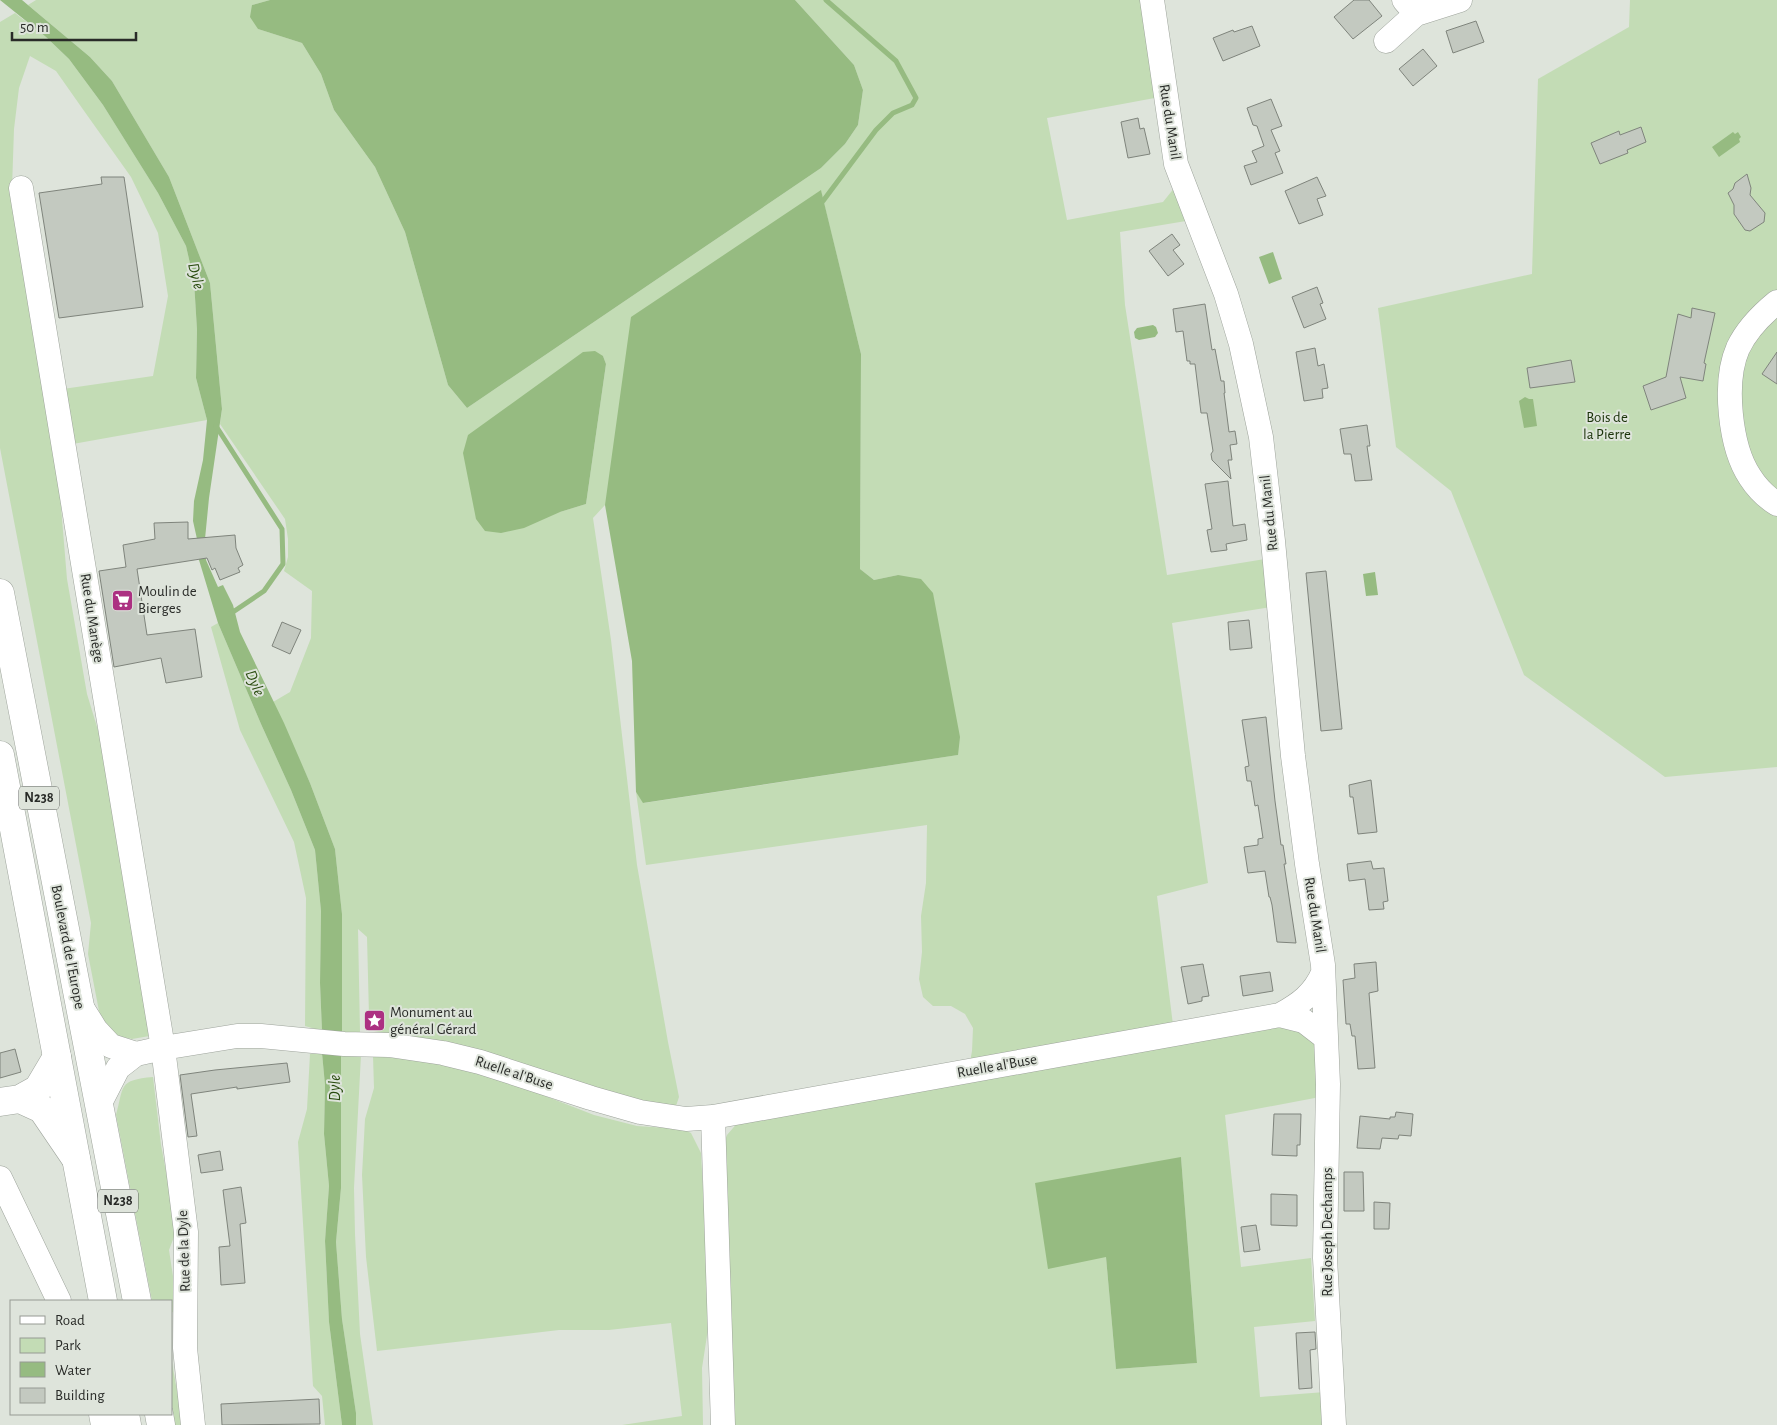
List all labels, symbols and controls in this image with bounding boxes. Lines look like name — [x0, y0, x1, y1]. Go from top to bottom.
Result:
scale bar — [12, 10, 136, 42]
text: 50 m — [20, 20, 49, 35]
street label: Rue du Manil — [1157, 83, 1183, 161]
water label: Dyle — [185, 261, 207, 291]
park label: Bois de la Pierre — [1583, 410, 1631, 442]
street label: Rue du Manil — [1258, 474, 1280, 552]
street label: Rue du Manège — [78, 572, 106, 664]
place label: Moulin de Bierges — [138, 584, 197, 616]
supermarket icon: Moulin de Bierges — [110, 588, 134, 612]
water label: Dyle — [242, 668, 268, 698]
road number: N238 — [19, 786, 59, 810]
street label: Rue du Manil — [1302, 876, 1328, 954]
street label: Boulevard de l'Europe — [49, 884, 87, 1010]
place label: Monument au général Gérard — [390, 1005, 477, 1037]
place icon: Monument au général Gérard — [362, 1009, 386, 1033]
street label: Ruelle al'Buse — [956, 1052, 1038, 1080]
street label: Ruelle al'Buse — [473, 1053, 555, 1093]
water label: Dyle — [327, 1075, 343, 1101]
street label: Rue Joseph Dechamps — [1320, 1167, 1335, 1297]
road number: N238 — [98, 1190, 138, 1212]
street label: Rue de la Dyle — [175, 1210, 193, 1292]
legend — [10, 1300, 172, 1415]
text: Road — [55, 1313, 85, 1328]
text: Park — [55, 1338, 81, 1353]
text: Water — [55, 1363, 91, 1378]
text: Building — [55, 1388, 105, 1403]

